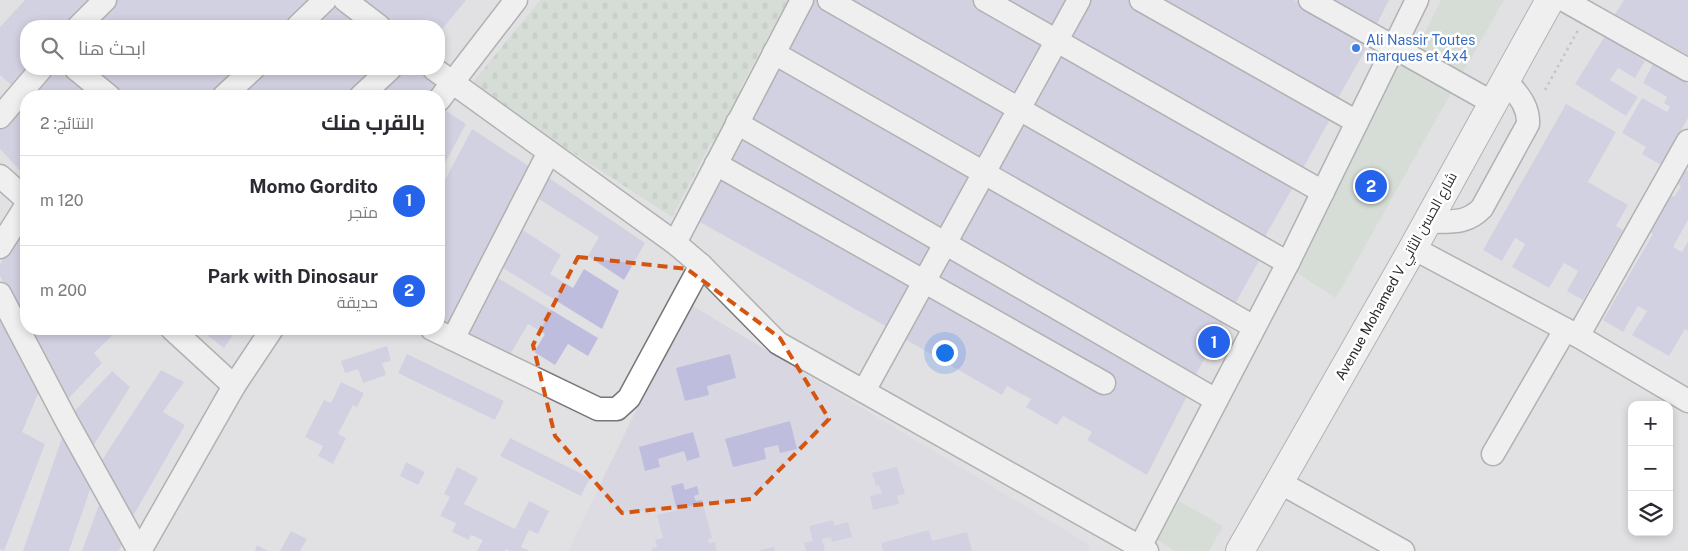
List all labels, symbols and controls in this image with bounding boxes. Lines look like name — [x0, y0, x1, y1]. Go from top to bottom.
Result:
search box — [20, 20, 445, 75]
place label: Ali Nassir Toutes marques et 4x4 — [1366, 32, 1475, 64]
icon: search — [38, 34, 66, 62]
text: ابحث هنا — [78, 37, 146, 59]
marker: Ali Nassir Toutes marques et 4x4 — [1350, 42, 1362, 54]
text: بالقرب منك — [321, 110, 425, 135]
text: النتائج: 2 — [40, 114, 94, 133]
pin: 2 — [1355, 167, 1387, 205]
street label: Avenue Mohamed V شارع الحسن الثاني — [1332, 169, 1464, 385]
text: Momo Gordito — [249, 175, 378, 197]
text: 120 m — [40, 191, 84, 210]
text: 1 — [406, 191, 412, 210]
text: متجر — [349, 203, 378, 222]
text: Park with Dinosaur — [208, 265, 378, 287]
text: 200 m — [40, 281, 87, 300]
text: 2 — [404, 281, 414, 300]
text: حديقة — [337, 293, 378, 312]
pin: 1 — [1198, 323, 1230, 361]
your location — [932, 340, 958, 366]
map controls — [1628, 401, 1673, 536]
button: + — [1628, 401, 1673, 446]
button: − — [1628, 446, 1673, 491]
button: layers — [1628, 491, 1673, 536]

